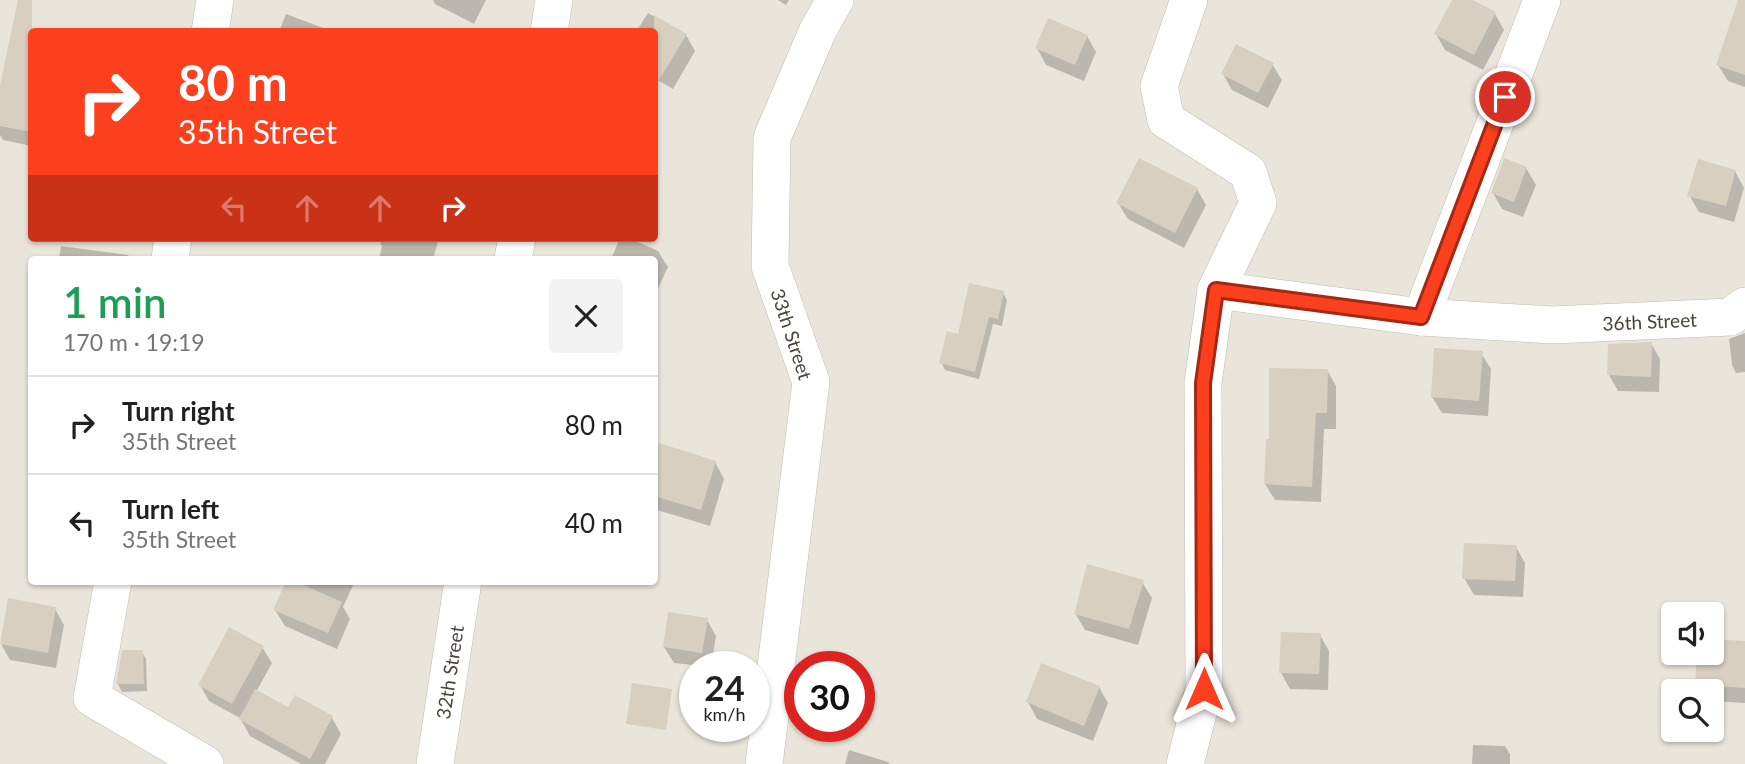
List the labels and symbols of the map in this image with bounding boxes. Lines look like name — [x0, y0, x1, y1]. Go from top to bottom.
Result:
pin — [1475, 67, 1535, 127]
street label: 33th Street — [766, 286, 818, 383]
street label: 36th Street — [1602, 307, 1698, 334]
street label: 32th Street — [431, 623, 468, 720]
speed limit sign: 30 — [784, 651, 875, 742]
position arrow — [1167, 652, 1241, 726]

